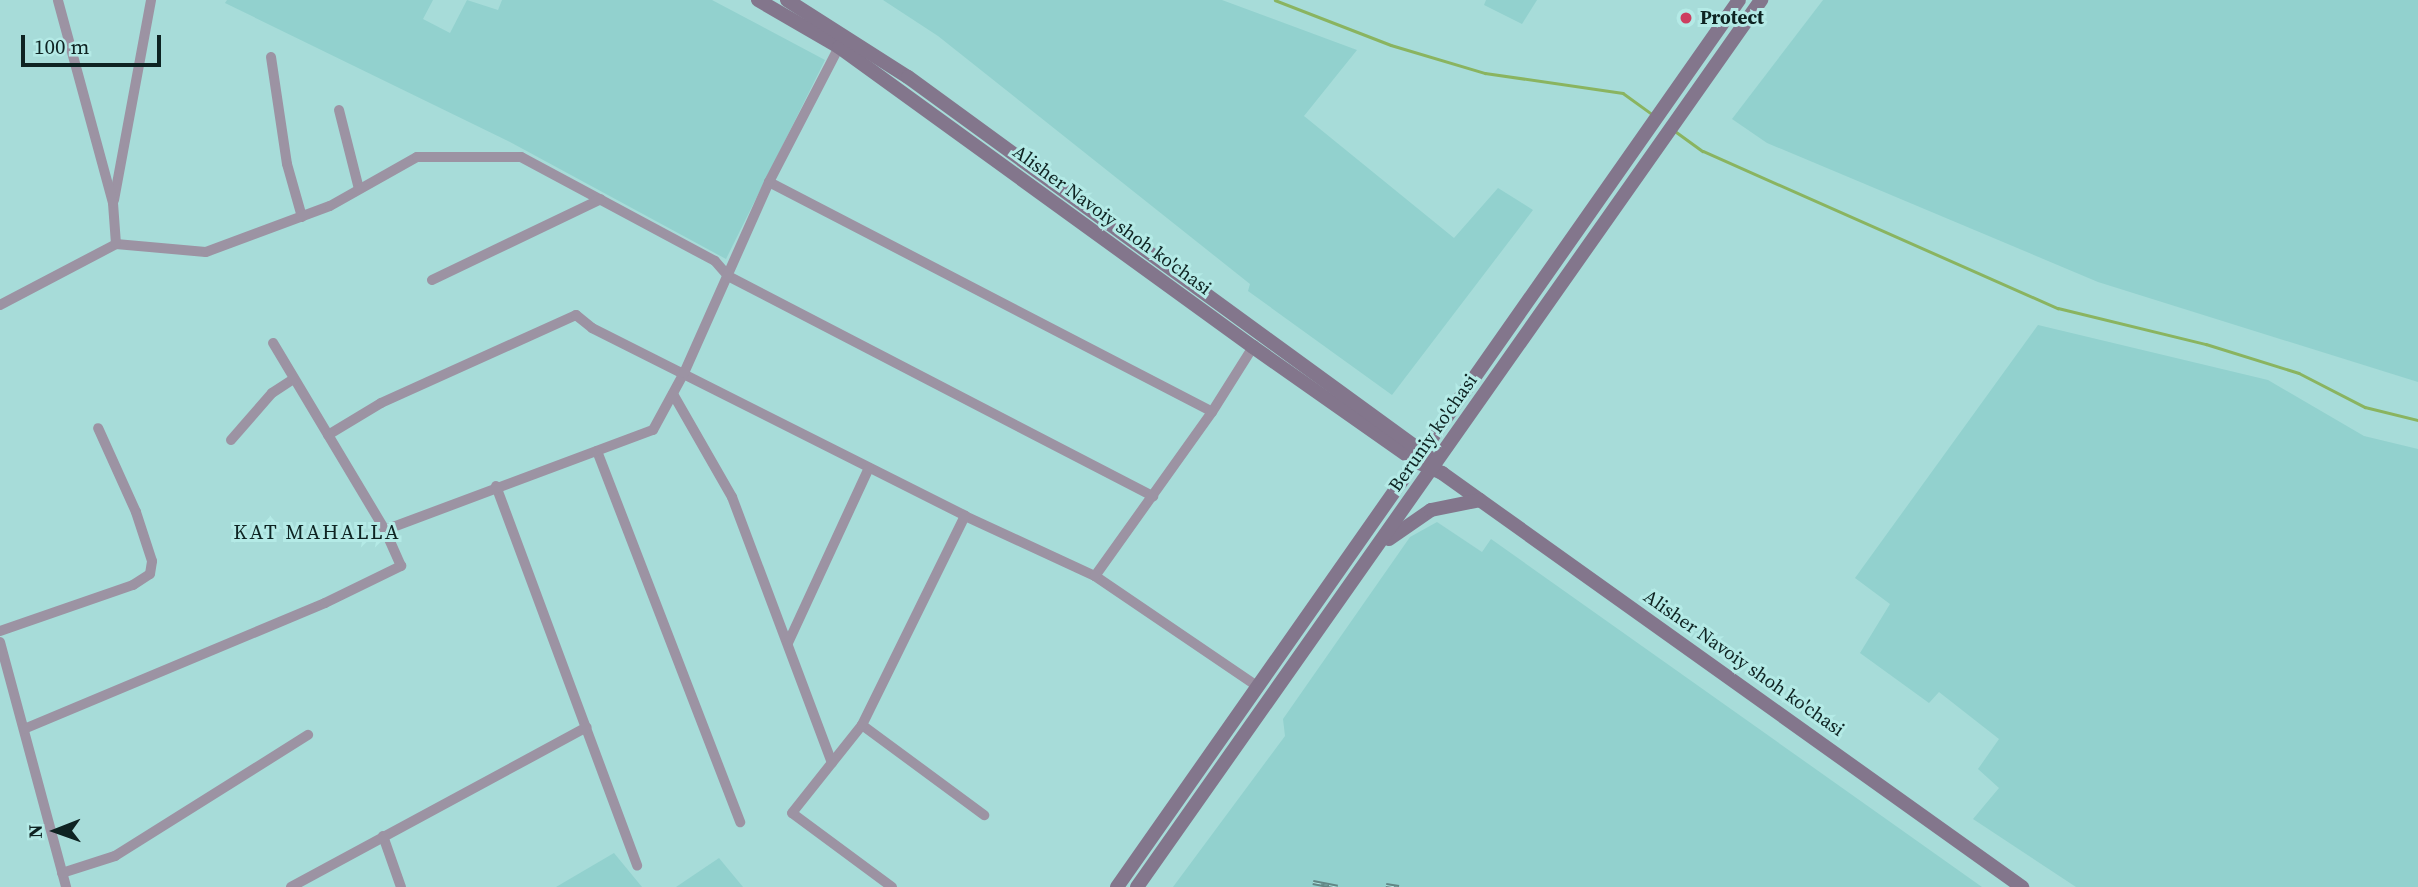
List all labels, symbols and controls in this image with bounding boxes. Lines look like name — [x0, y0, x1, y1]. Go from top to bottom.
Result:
place label: Protect — [1700, 7, 1764, 29]
marker: Protect — [1678, 10, 1694, 26]
scale bar — [24, 21, 164, 65]
text: 100 m — [34, 32, 89, 61]
street label: Alisher Navoiy shoh ko'chasi — [1008, 140, 1216, 300]
street label: Beruniy ko'chasi — [1384, 370, 1482, 496]
district label: KAT MAHALLA — [234, 519, 400, 545]
street label: Alisher Navoiy shoh ko'chasi — [1639, 585, 1849, 741]
north arrow — [21, 796, 91, 866]
text: N — [22, 824, 48, 839]

